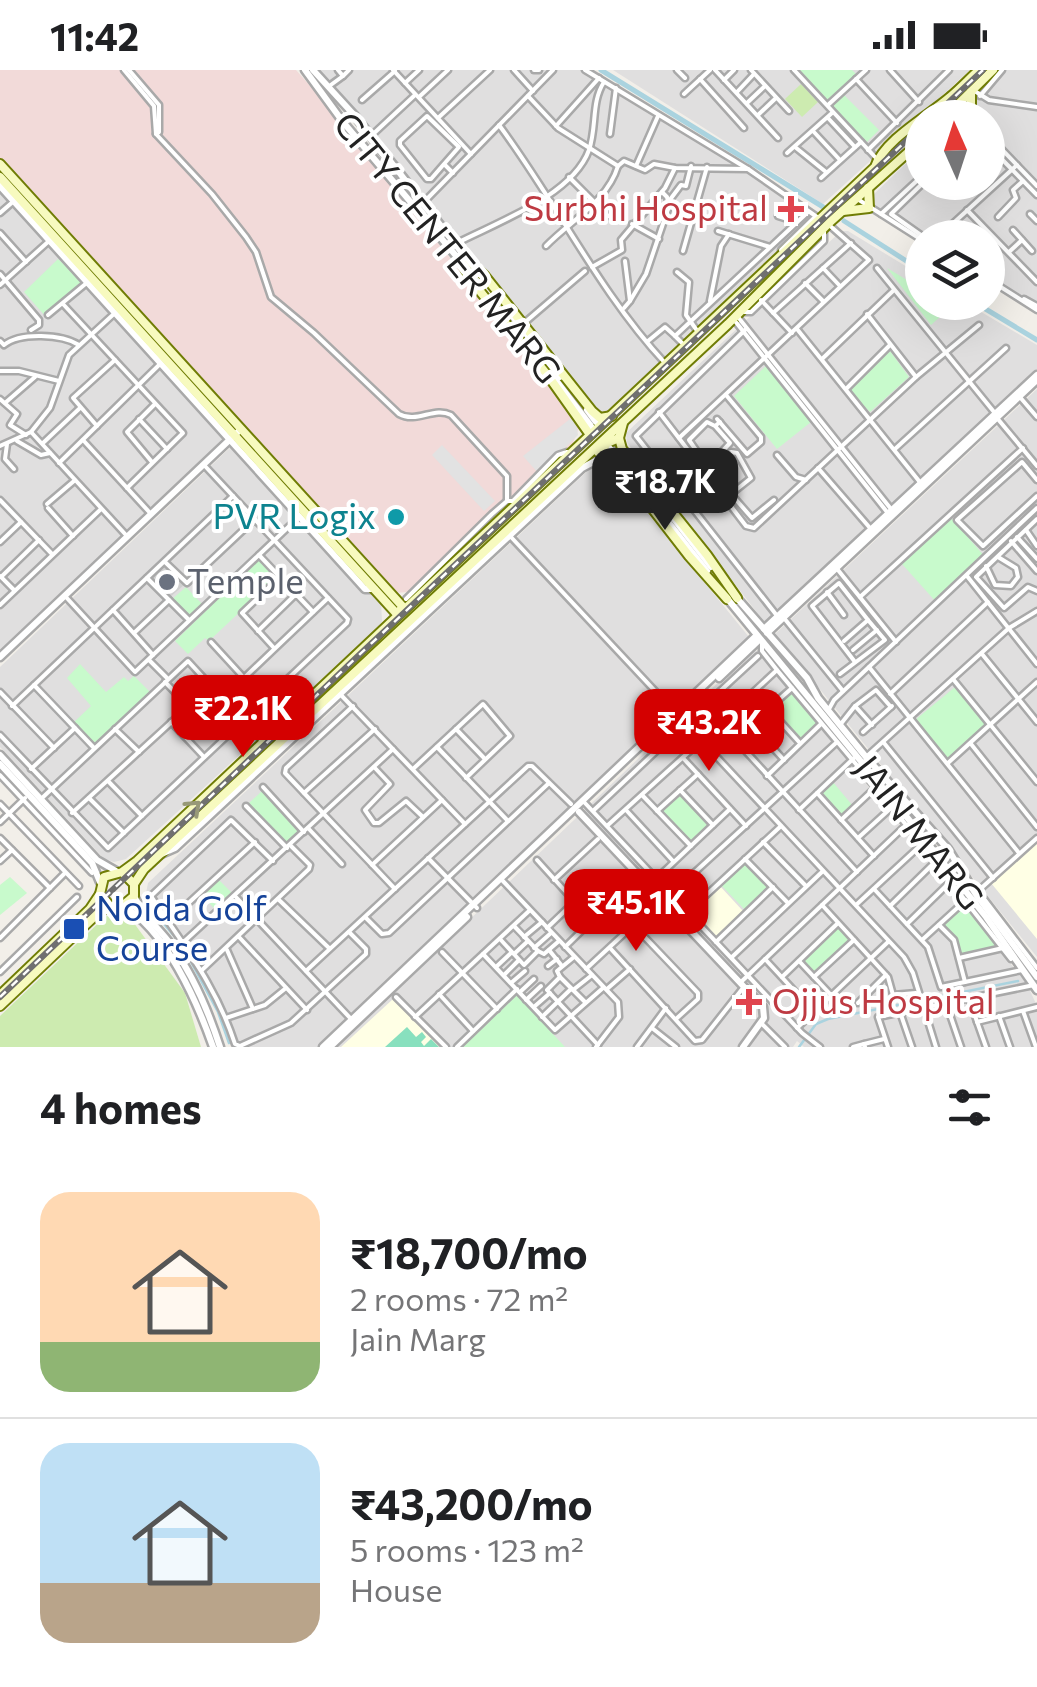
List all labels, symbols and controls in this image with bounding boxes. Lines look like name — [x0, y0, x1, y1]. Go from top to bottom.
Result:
text: 11:42 — [50, 12, 139, 59]
north arrow — [905, 100, 1005, 200]
map controls — [905, 100, 1005, 320]
street label: CITY CENTER MARG — [326, 102, 572, 391]
place label: Surbhi Hospital — [524, 185, 768, 228]
marker: Surbhi Hospital — [778, 196, 804, 222]
button: layers — [905, 220, 1005, 320]
pin: ₹18.7K — [584, 448, 746, 533]
text: ₹18.7K — [614, 460, 716, 500]
place label: PVR Logix — [212, 493, 376, 536]
marker: PVR Logix — [385, 506, 407, 528]
place label: Temple — [187, 558, 304, 601]
marker: Temple — [156, 571, 178, 593]
pin: ₹22.1K — [162, 675, 324, 760]
text: ₹22.1K — [193, 687, 293, 727]
pin: ₹43.2K — [628, 689, 790, 774]
text: ₹43.2K — [656, 701, 762, 741]
street label: JAIN MARG — [848, 746, 994, 917]
one-way arrow — [182, 801, 201, 819]
pin: ₹45.1K — [555, 869, 717, 954]
text: ₹45.1K — [586, 881, 686, 921]
place label: Noida Golf Course — [96, 885, 267, 968]
marker: Noida Golf Course — [61, 916, 87, 942]
place label: Ojjus Hospital — [772, 978, 995, 1021]
marker: Ojjus Hospital — [736, 989, 762, 1015]
icon: filters — [942, 1080, 997, 1135]
text: 4 homes — [40, 1081, 202, 1133]
text: ₹18,700/mo — [350, 1226, 588, 1278]
icon: home — [120, 1232, 240, 1352]
text: 2 rooms · 72 m² — [350, 1278, 568, 1318]
text: Jain Marg — [350, 1318, 486, 1358]
text: ₹43,200/mo — [350, 1477, 593, 1529]
icon: home — [120, 1483, 240, 1603]
text: 5 rooms · 123 m² — [350, 1529, 584, 1569]
text: House — [350, 1569, 442, 1609]

